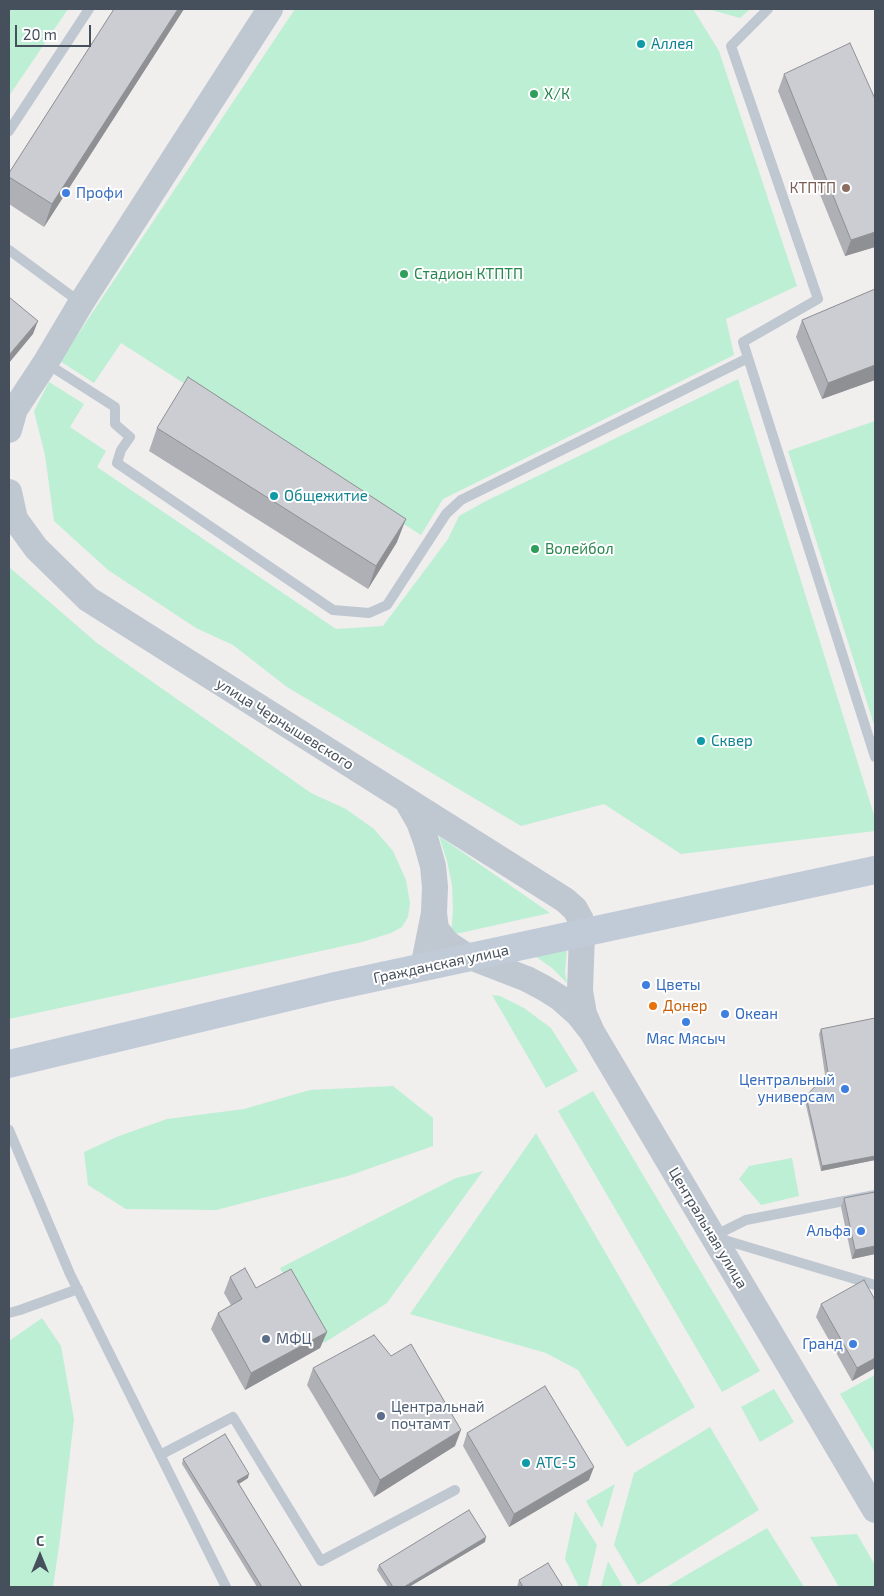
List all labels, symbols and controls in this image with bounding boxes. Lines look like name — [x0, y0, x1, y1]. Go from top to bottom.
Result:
scale bar — [18, 15, 94, 47]
text: 20 m — [23, 25, 57, 43]
place label: Аллея — [651, 35, 693, 53]
marker: Аллея — [635, 38, 647, 50]
place label: Х/К — [544, 85, 570, 103]
marker: Х/К — [528, 88, 540, 100]
place label: КТПТП — [790, 179, 836, 197]
marker: КТПТП — [840, 182, 852, 194]
place label: Профи — [76, 184, 123, 202]
marker: Профи — [60, 187, 72, 199]
place label: Стадион КТПТП — [414, 265, 523, 283]
marker: Стадион КТПТП — [398, 268, 410, 280]
place label: Общежитие — [284, 487, 368, 505]
marker: Общежитие — [268, 490, 280, 502]
place label: Волейбол — [545, 540, 614, 558]
marker: Волейбол — [529, 543, 541, 555]
street label: улица Чернышевского — [213, 674, 357, 774]
place label: Сквер — [711, 732, 753, 750]
marker: Сквер — [695, 735, 707, 747]
street label: Гражданская улица — [372, 941, 510, 987]
place label: Цветы — [656, 976, 701, 994]
marker: Цветы — [640, 979, 652, 991]
place label: Донер — [663, 997, 708, 1015]
marker: Донер — [647, 1000, 659, 1012]
place label: Океан — [735, 1005, 778, 1023]
marker: Океан — [719, 1008, 731, 1020]
marker: Мяс Мясыч — [680, 1016, 692, 1028]
place label: Мяс Мясыч — [646, 1030, 726, 1048]
place label: Центральный универсам — [739, 1071, 835, 1106]
marker: Центральный универсам — [839, 1083, 851, 1095]
street label: Центральная улица — [665, 1164, 751, 1292]
place label: Альфа — [806, 1222, 851, 1240]
marker: Альфа — [855, 1225, 867, 1237]
place label: МФЦ — [276, 1330, 312, 1348]
marker: МФЦ — [260, 1333, 272, 1345]
place label: Гранд — [802, 1335, 843, 1353]
marker: Гранд — [847, 1338, 859, 1350]
place label: Центральнай почтамт — [391, 1398, 485, 1433]
marker: Центральнай почтамт — [375, 1410, 387, 1422]
place label: АТС-5 — [536, 1454, 576, 1472]
marker: АТС-5 — [520, 1457, 532, 1469]
north arrow — [15, 1531, 65, 1581]
text: С — [36, 1532, 44, 1549]

